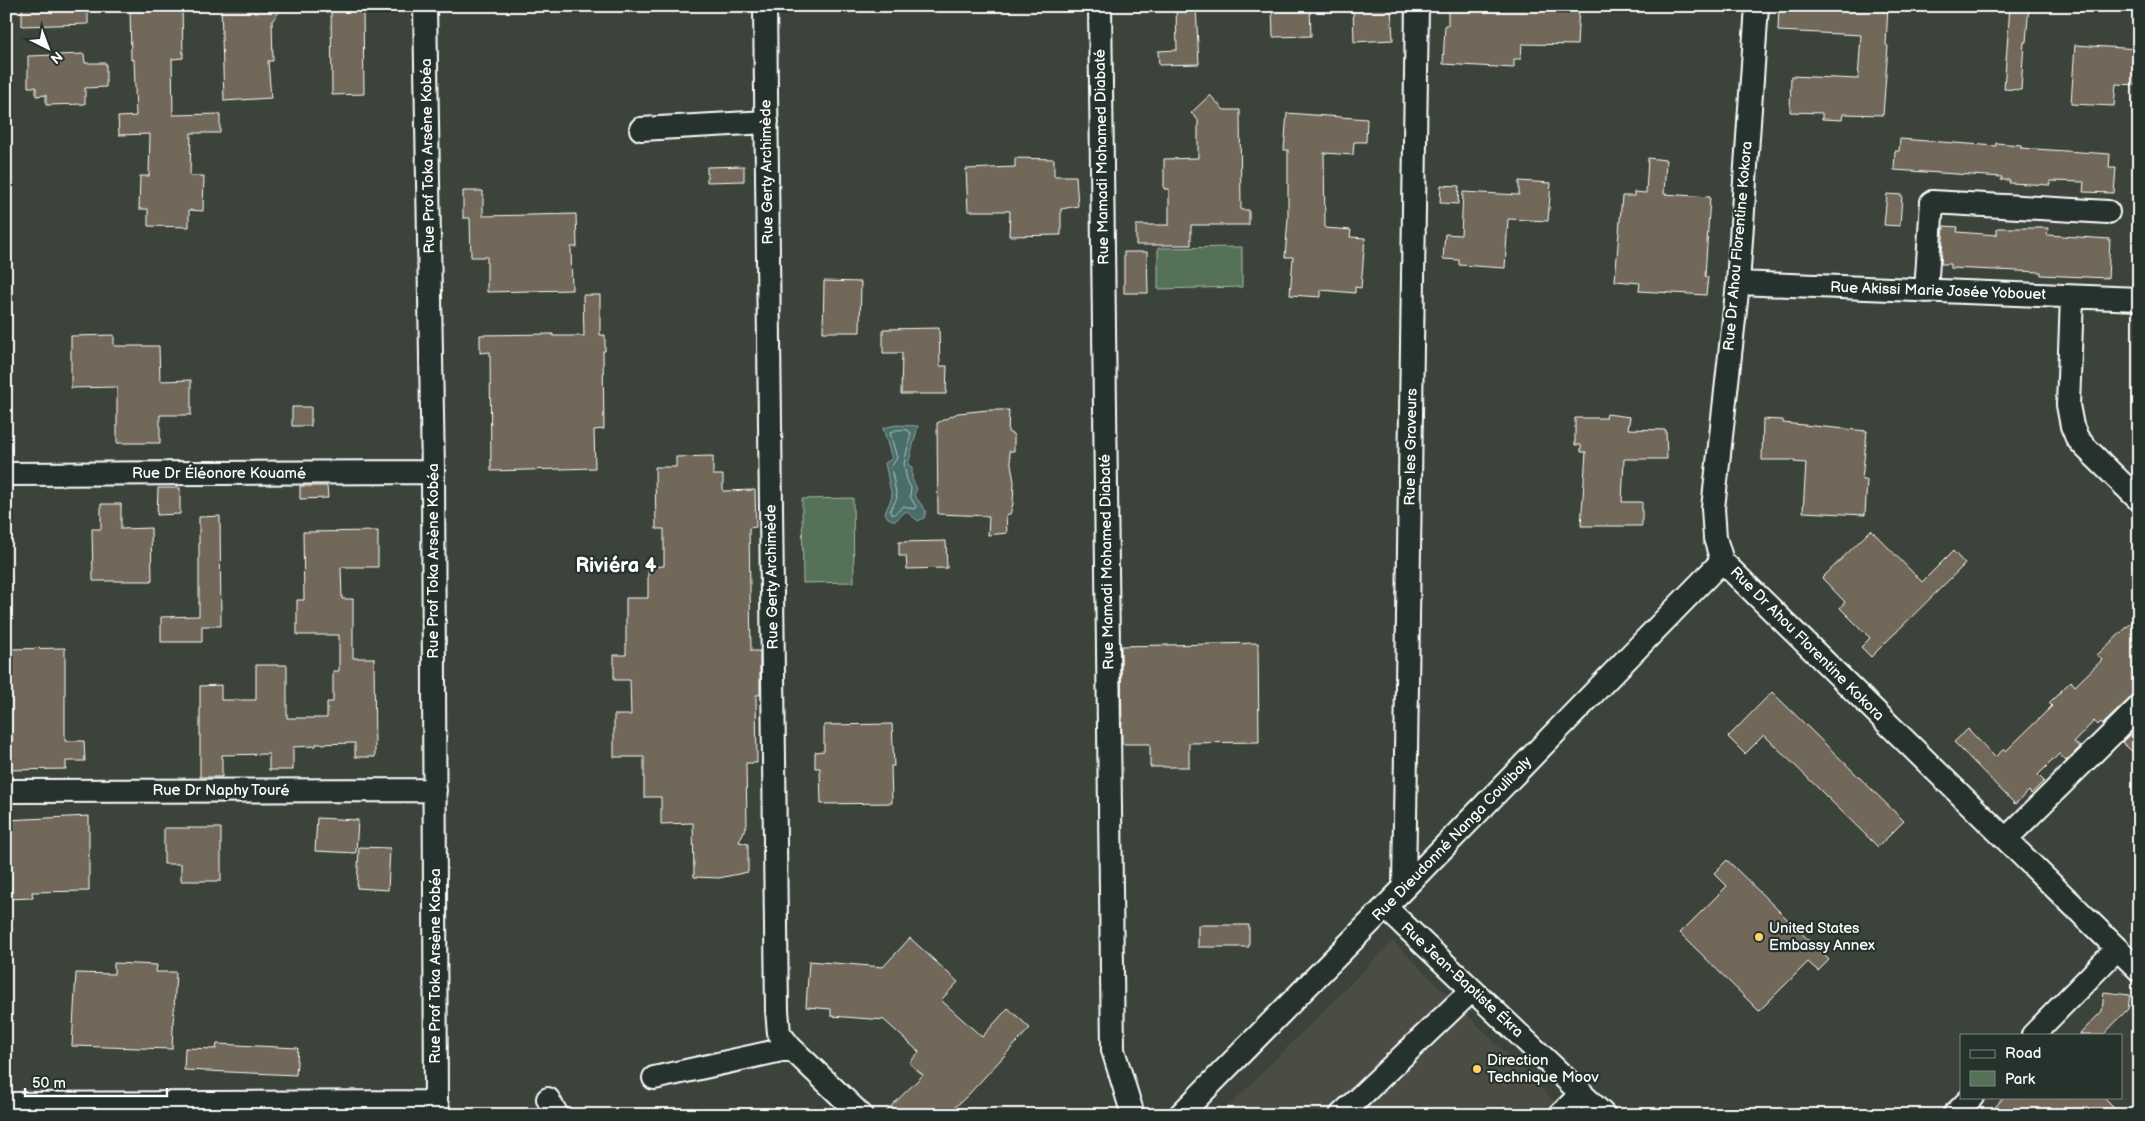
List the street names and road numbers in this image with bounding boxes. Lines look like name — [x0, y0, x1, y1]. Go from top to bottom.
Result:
street label: Rue Mamadi Mohamed Diabaté — [1091, 49, 1113, 265]
street label: Rue Prof Toka Arsène Kobéa — [417, 58, 439, 254]
street label: Rue Gerty Archimède — [756, 99, 778, 245]
street label: Rue Dr Ahou Florentine Kokora — [1719, 140, 1757, 352]
street label: Rue Akissi Marie Josée Yobouet — [1830, 278, 2047, 304]
street label: Rue les Graveurs — [1400, 387, 1422, 506]
street label: Rue Mamadi Mohamed Diabaté — [1096, 454, 1118, 670]
street label: Rue Prof Toka Arsène Kobéa — [424, 463, 443, 659]
street label: Rue Dr Éléonore Kouamé — [132, 464, 306, 483]
street label: Rue Gerty Archimède — [761, 504, 783, 650]
street label: Rue Dr Ahou Florentine Kokora — [1726, 563, 1888, 725]
street label: Rue Dieudonné Nanga Coulibaly — [1368, 753, 1536, 925]
street label: Rue Dr Naphy Touré — [153, 781, 289, 800]
street label: Rue Prof Toka Arsène Kobéa — [426, 868, 445, 1064]
street label: Rue Jean-Baptiste Ékra — [1397, 918, 1527, 1042]

